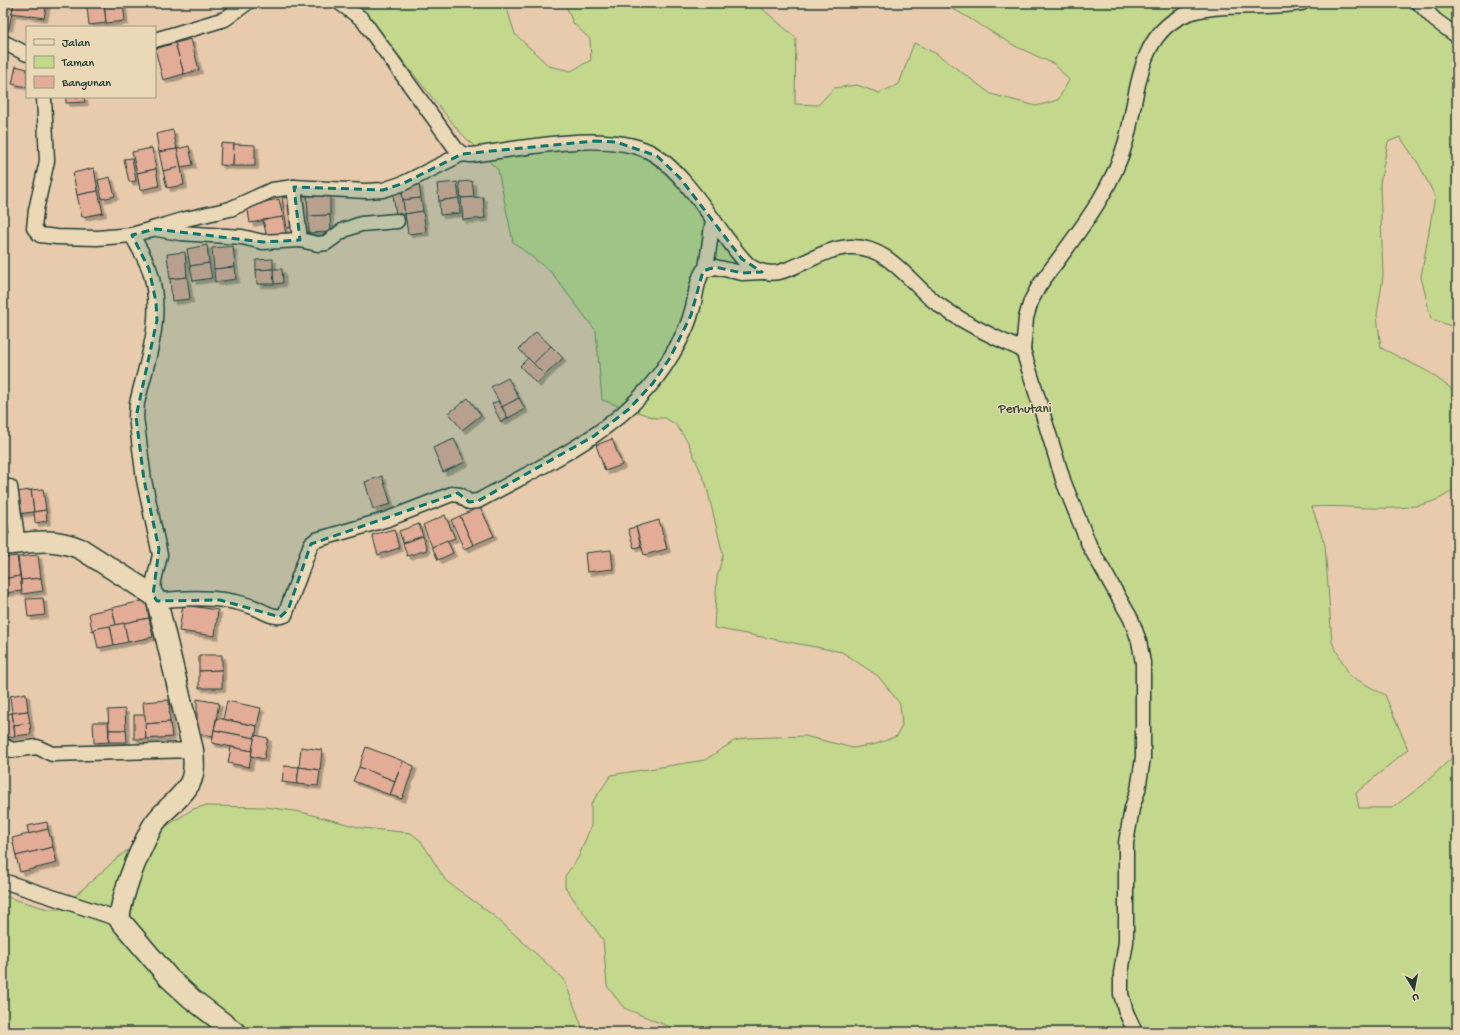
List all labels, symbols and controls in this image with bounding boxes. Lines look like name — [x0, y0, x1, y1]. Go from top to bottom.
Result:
legend — [26, 26, 156, 98]
text: Jalan — [62, 37, 90, 51]
text: Taman — [61, 57, 94, 71]
text: Bangunan — [61, 77, 111, 91]
park label: Perhutani — [997, 402, 1052, 417]
north arrow — [1394, 969, 1434, 1009]
text: U — [1411, 990, 1420, 1003]

